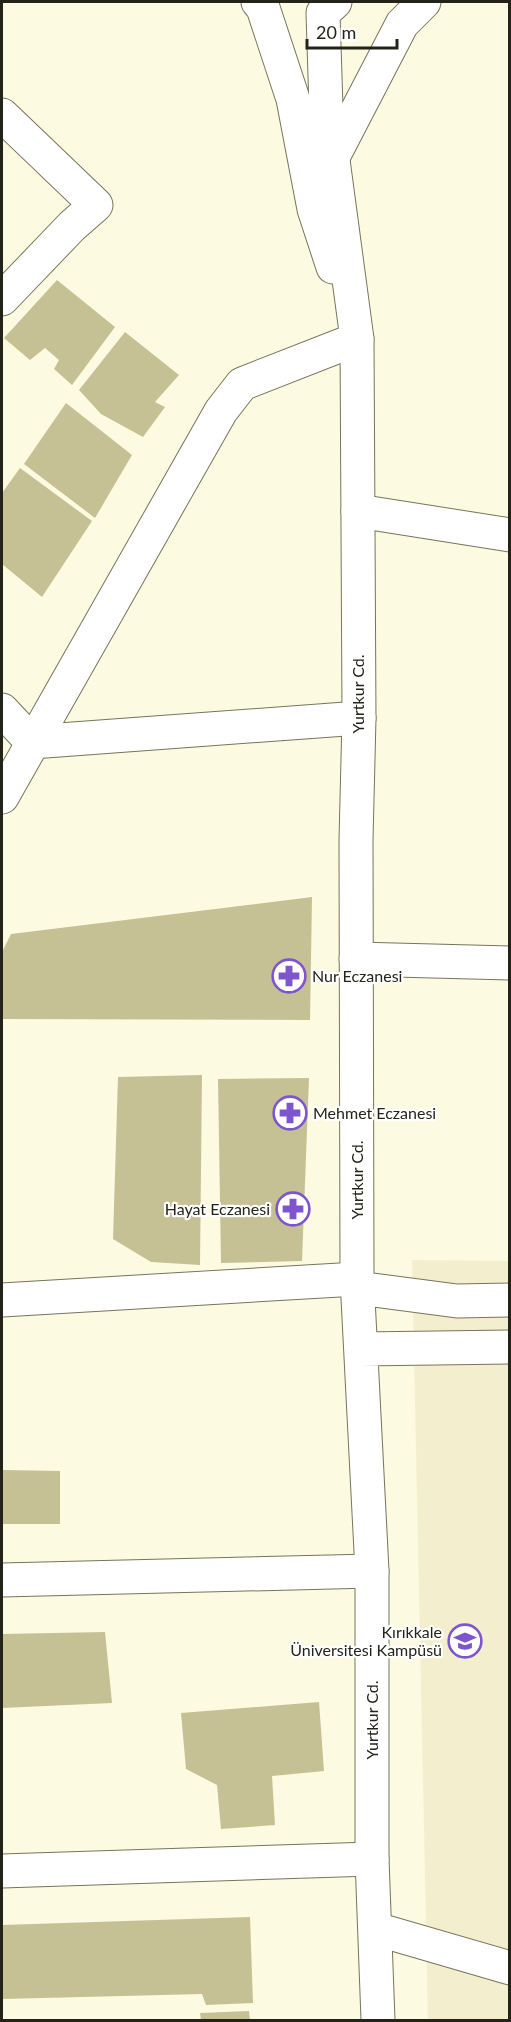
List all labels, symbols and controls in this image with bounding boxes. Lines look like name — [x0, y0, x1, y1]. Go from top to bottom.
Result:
scale bar — [307, 12, 397, 50]
text: 20 m — [316, 21, 356, 43]
street label: Yurtkur Cd. — [348, 654, 367, 734]
pharmacy icon: Nur Eczanesi — [271, 958, 307, 994]
place label: Nur Eczanesi — [312, 966, 402, 985]
pharmacy icon: Mehmet Eczanesi — [272, 1095, 308, 1131]
place label: Mehmet Eczanesi — [313, 1103, 436, 1122]
street label: Yurtkur Cd. — [347, 1140, 366, 1220]
pharmacy icon: Hayat Eczanesi — [275, 1191, 311, 1227]
place label: Hayat Eczanesi — [165, 1199, 270, 1218]
place label: Kırıkkale Üniversitesi Kampüsü — [290, 1622, 442, 1659]
school or university icon: Kırıkkale Üniversitesi Kampüsü — [447, 1623, 483, 1659]
street label: Yurtkur Cd. — [362, 1680, 381, 1760]

